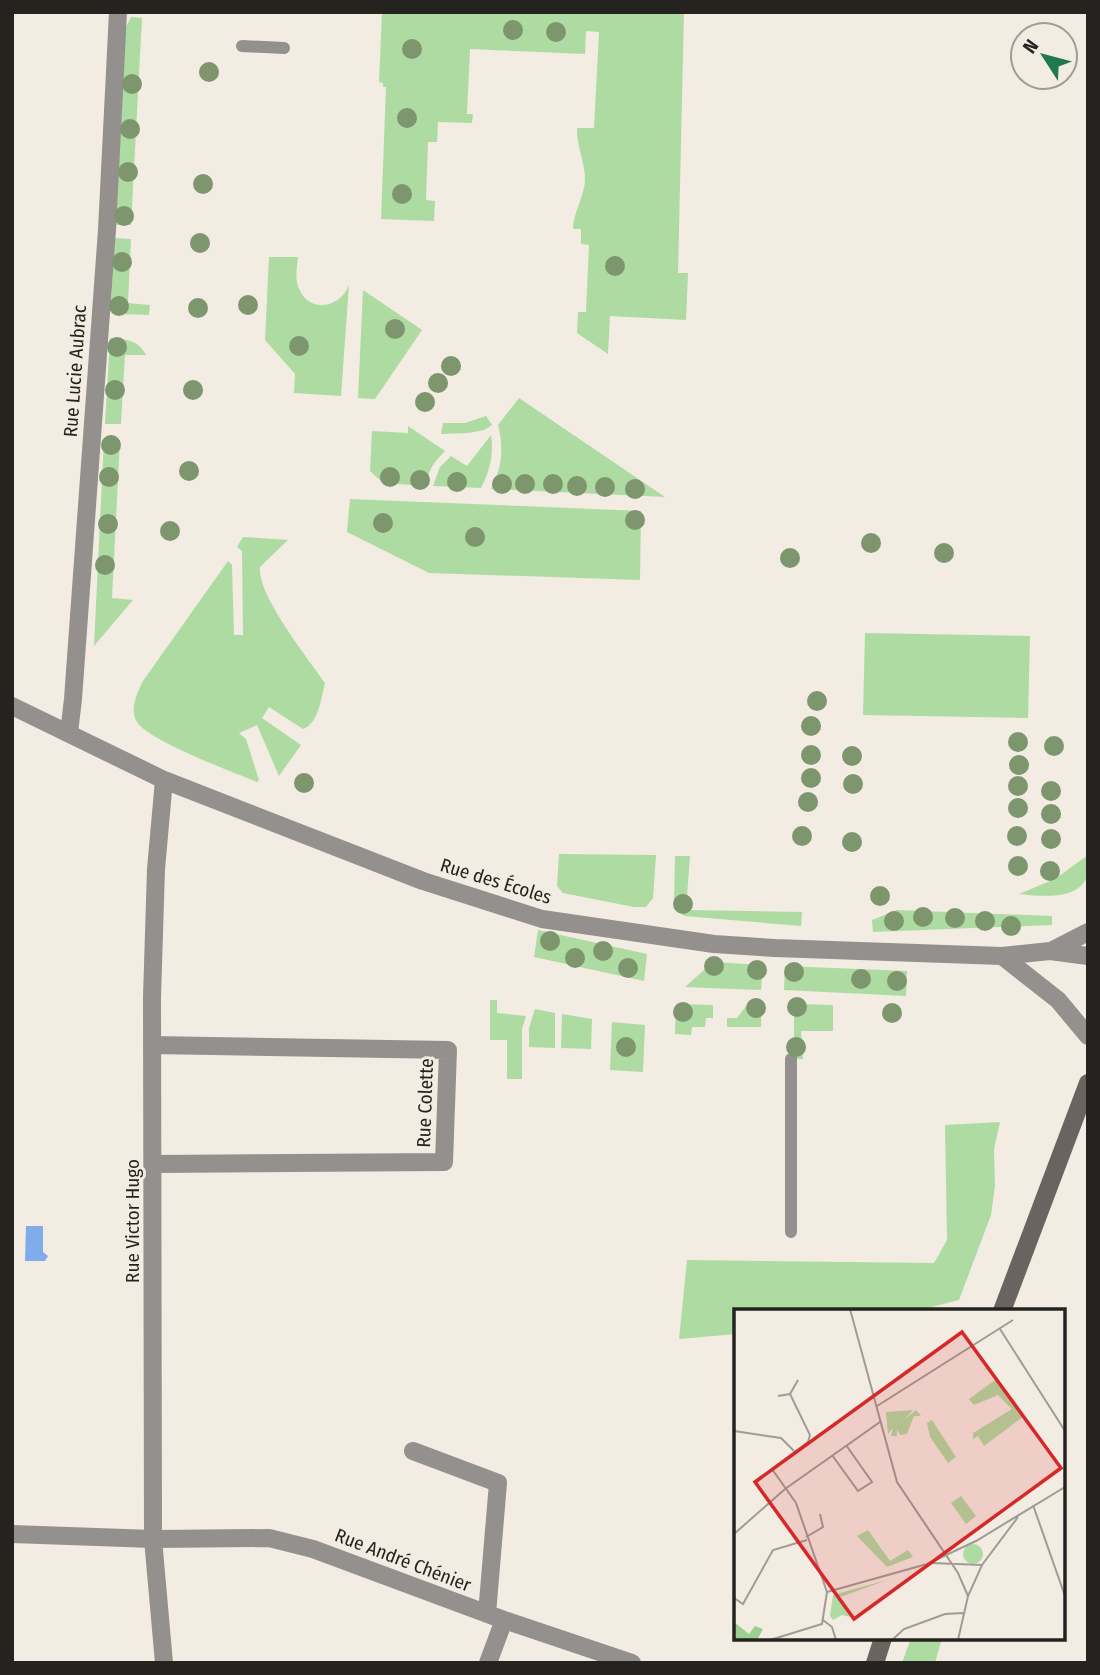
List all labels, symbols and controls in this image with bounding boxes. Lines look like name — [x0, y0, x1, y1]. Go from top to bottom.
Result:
north arrow — [1009, 21, 1079, 91]
text: N — [1018, 35, 1043, 58]
street label: Rue Lucie Aubrac — [59, 304, 91, 438]
street label: Rue des Écoles — [438, 853, 554, 909]
street label: Rue Colette — [412, 1058, 438, 1148]
street label: Rue Victor Hugo — [121, 1159, 144, 1283]
inset map — [734, 1309, 1065, 1640]
street label: Rue André Chénier — [332, 1523, 475, 1597]

